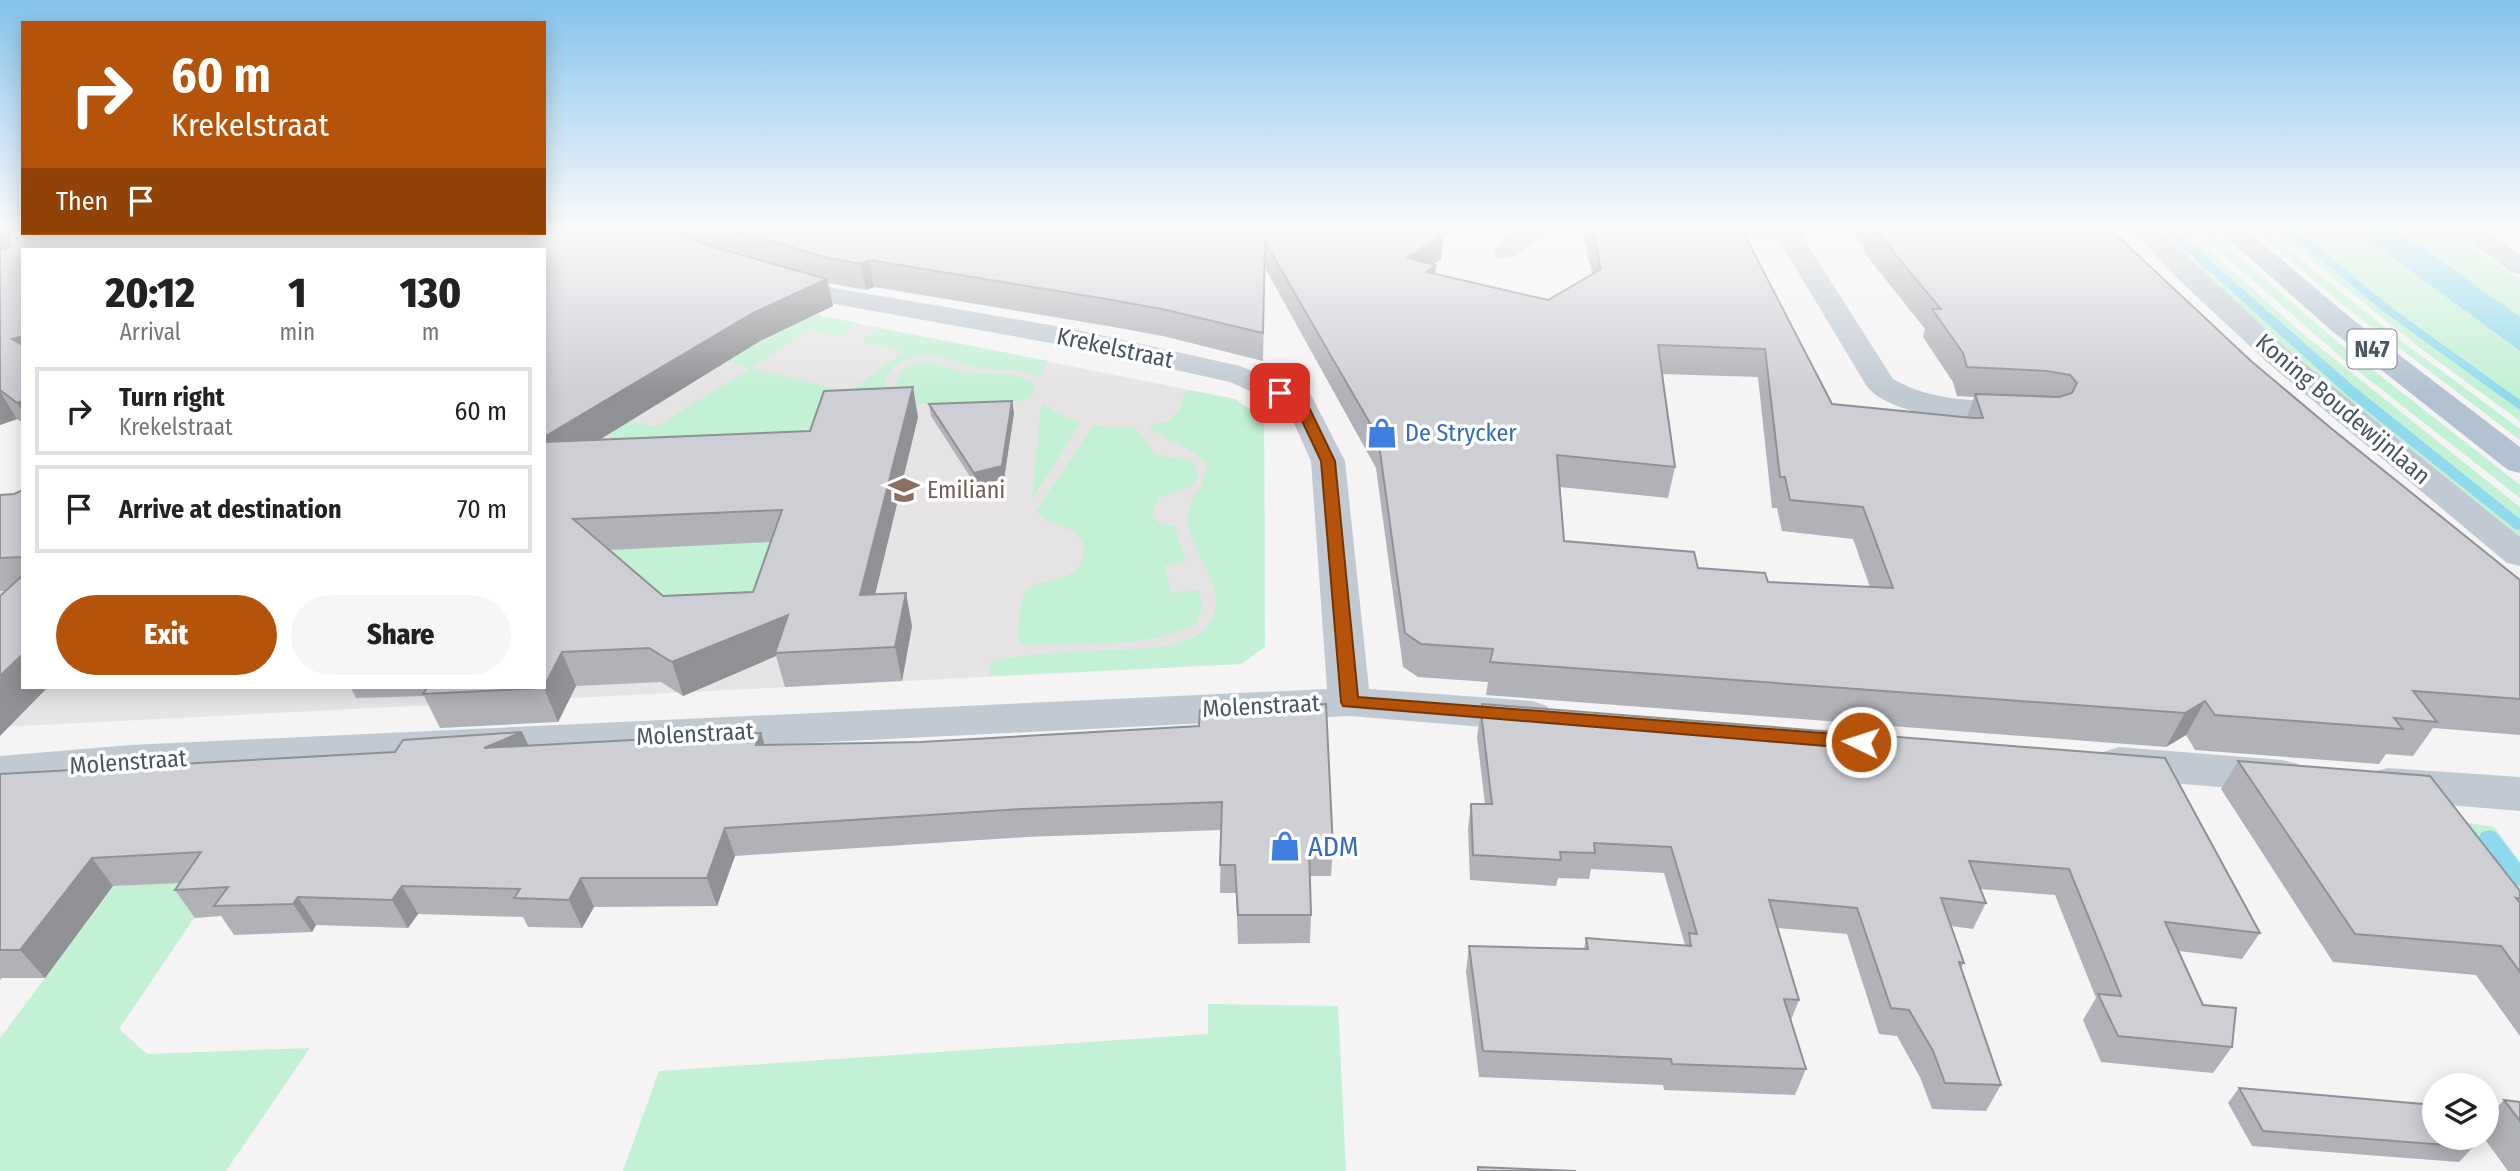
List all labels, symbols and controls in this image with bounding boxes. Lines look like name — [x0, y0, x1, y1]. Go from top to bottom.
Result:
text: 60 m — [171, 46, 271, 105]
icon: right — [56, 49, 147, 140]
text: Krekelstraat — [171, 106, 329, 144]
icon: arrive — [122, 182, 160, 220]
text: Then — [56, 186, 108, 217]
text: 20:12 — [106, 268, 195, 318]
text: 1 — [288, 268, 306, 318]
text: 130 — [400, 268, 461, 318]
text: Arrival — [120, 318, 181, 346]
text: min — [280, 318, 315, 346]
text: m — [422, 318, 439, 346]
street label: Krekelstraat — [1054, 322, 1176, 374]
street label: Koning Boudewijnlaan — [2250, 328, 2436, 490]
road number: N47 — [2348, 330, 2396, 368]
pin — [1250, 363, 1310, 423]
icon: arrive — [1261, 374, 1299, 412]
text: Turn right — [119, 382, 225, 413]
icon: right — [60, 392, 98, 430]
text: 60 m — [454, 396, 507, 427]
text: Krekelstraat — [119, 413, 232, 441]
shop icon: De Strycker — [1365, 416, 1399, 450]
place label: De Strycker — [1405, 419, 1517, 447]
school or university icon: Emiliani — [887, 473, 921, 507]
place label: Emiliani — [927, 476, 1005, 504]
icon: arrive — [60, 490, 98, 528]
text: Arrive at destination — [119, 494, 342, 525]
text: 70 m — [457, 494, 507, 525]
button: Exit — [56, 595, 277, 675]
button: Share — [291, 595, 511, 675]
street label: Molenstraat — [1202, 689, 1320, 723]
position arrow — [1824, 705, 1898, 779]
street label: Molenstraat — [636, 717, 754, 751]
street label: Molenstraat — [68, 744, 188, 780]
shop icon: ADM — [1268, 829, 1302, 863]
place label: ADM — [1308, 830, 1359, 863]
map controls — [2422, 1073, 2499, 1150]
button: layers — [2422, 1073, 2499, 1150]

